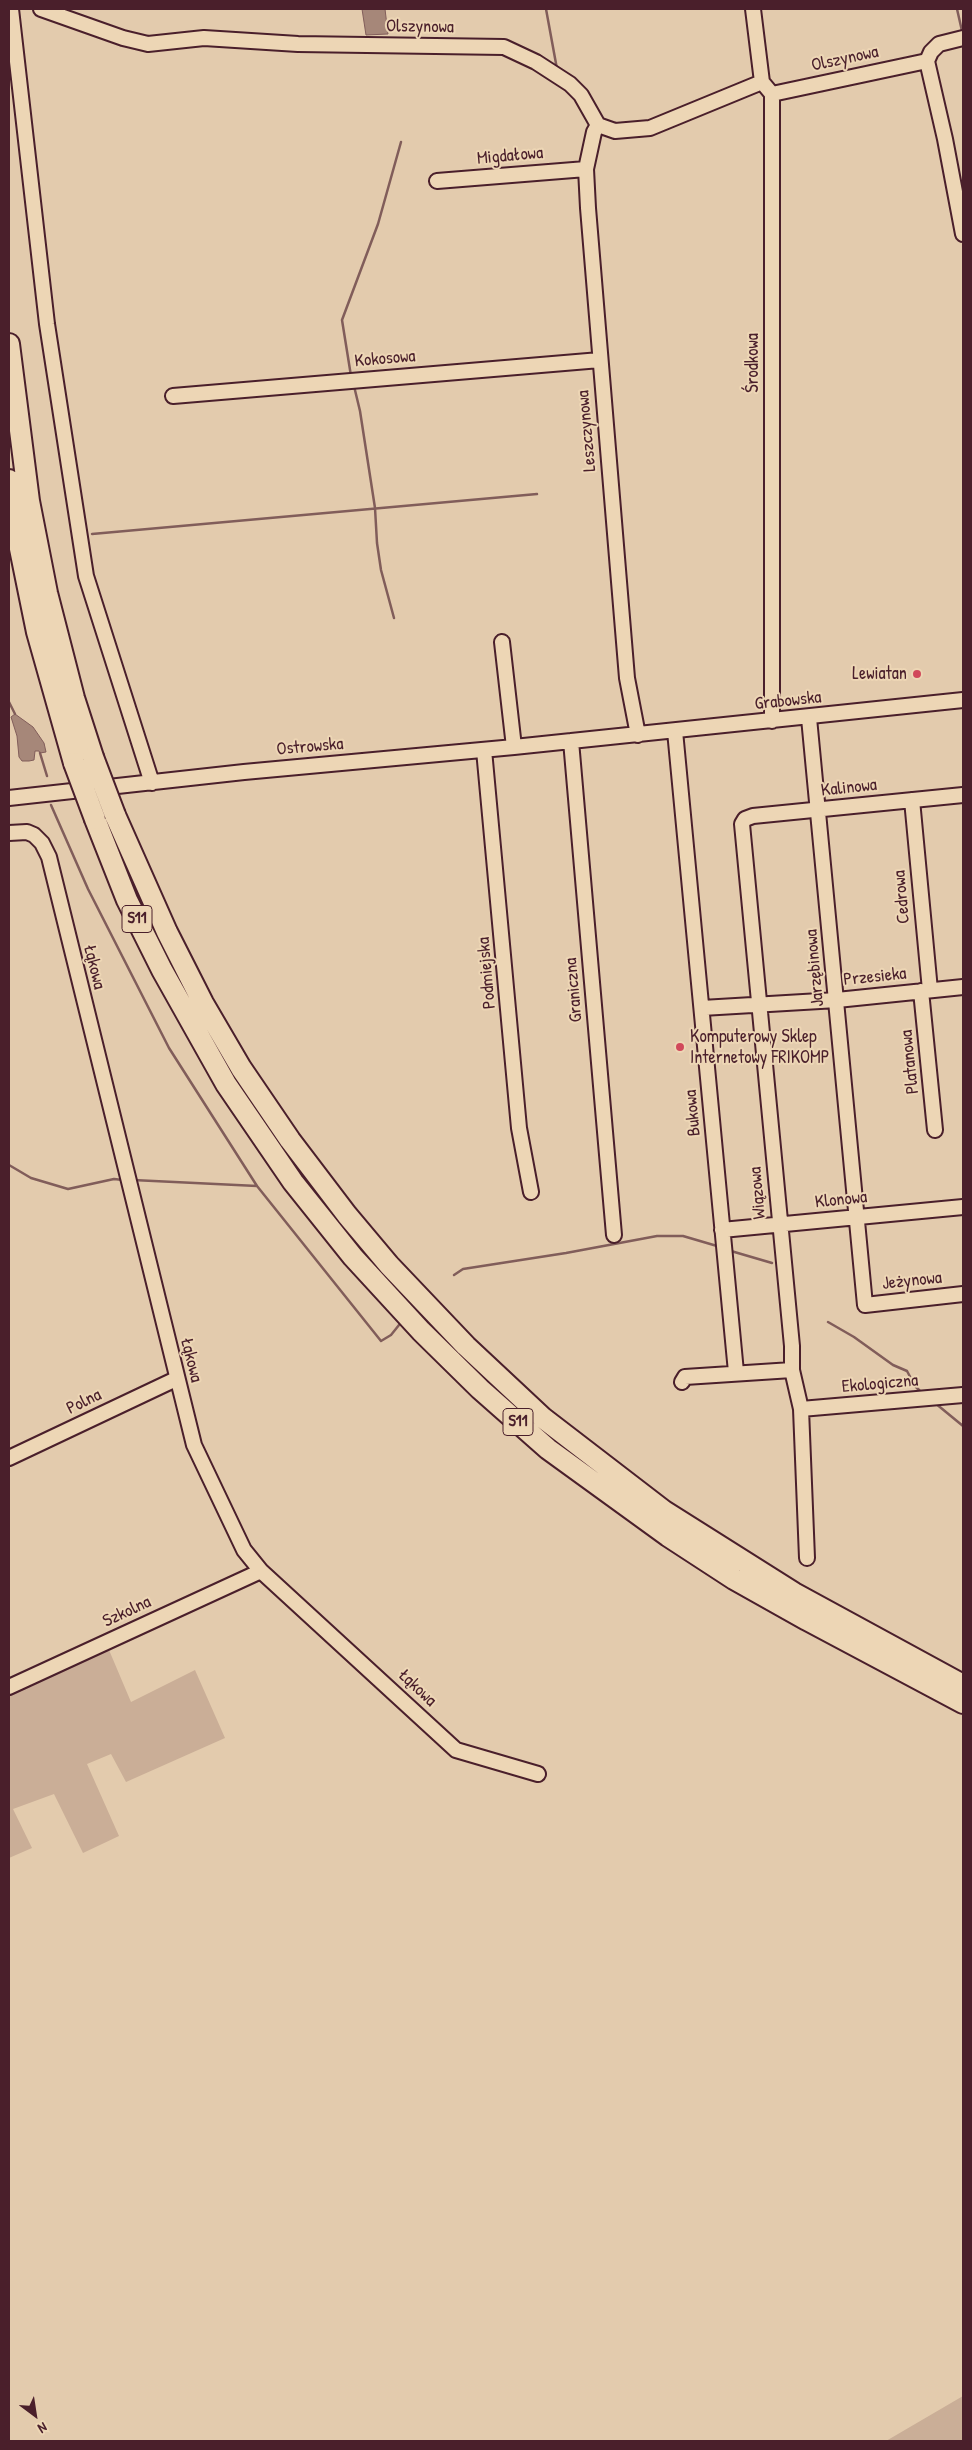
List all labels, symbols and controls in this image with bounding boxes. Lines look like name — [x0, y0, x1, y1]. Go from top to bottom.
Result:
street label: Olszynowa — [386, 16, 454, 38]
street label: Olszynowa — [810, 41, 880, 77]
street label: Migdałowa — [476, 142, 544, 170]
street label: Środkowa — [742, 333, 764, 393]
street label: Kokosowa — [354, 346, 416, 372]
street label: Leszczynowa — [573, 389, 601, 473]
place label: Lewiatan — [852, 663, 907, 685]
marker: Lewiatan — [911, 668, 923, 680]
street label: Grabowska — [754, 687, 822, 715]
street label: Ostrowska — [276, 733, 344, 761]
street label: Kalinowa — [820, 774, 878, 802]
street label: Cedrowa — [889, 869, 915, 925]
road number: S11 — [122, 906, 152, 932]
street label: Jarzębinowa — [801, 928, 829, 1008]
street label: Podmiejska — [473, 936, 501, 1010]
street label: Łąkowa — [78, 942, 110, 992]
street label: Graniczna — [560, 957, 588, 1023]
street label: Przesieka — [842, 963, 908, 991]
place label: Komputerowy Sklep Internetowy FRIKOMP — [690, 1026, 829, 1068]
street label: Platanowa — [896, 1029, 924, 1095]
marker: Komputerowy Sklep Internetowy FRIKOMP — [674, 1041, 686, 1053]
street label: Bukowa — [680, 1089, 706, 1137]
street label: Wiązowa — [745, 1166, 771, 1220]
street label: Klonowa — [814, 1187, 868, 1213]
street label: Jeżynowa — [881, 1267, 943, 1295]
street label: Łąkowa — [175, 1335, 207, 1385]
street label: Ekologiczna — [841, 1370, 919, 1398]
street label: Polna — [63, 1384, 105, 1420]
road number: S11 — [503, 1408, 533, 1435]
street label: Szkolna — [99, 1592, 155, 1632]
street label: Łąkowa — [393, 1665, 441, 1711]
north arrow — [10, 2390, 60, 2440]
text: N — [35, 2418, 51, 2438]

